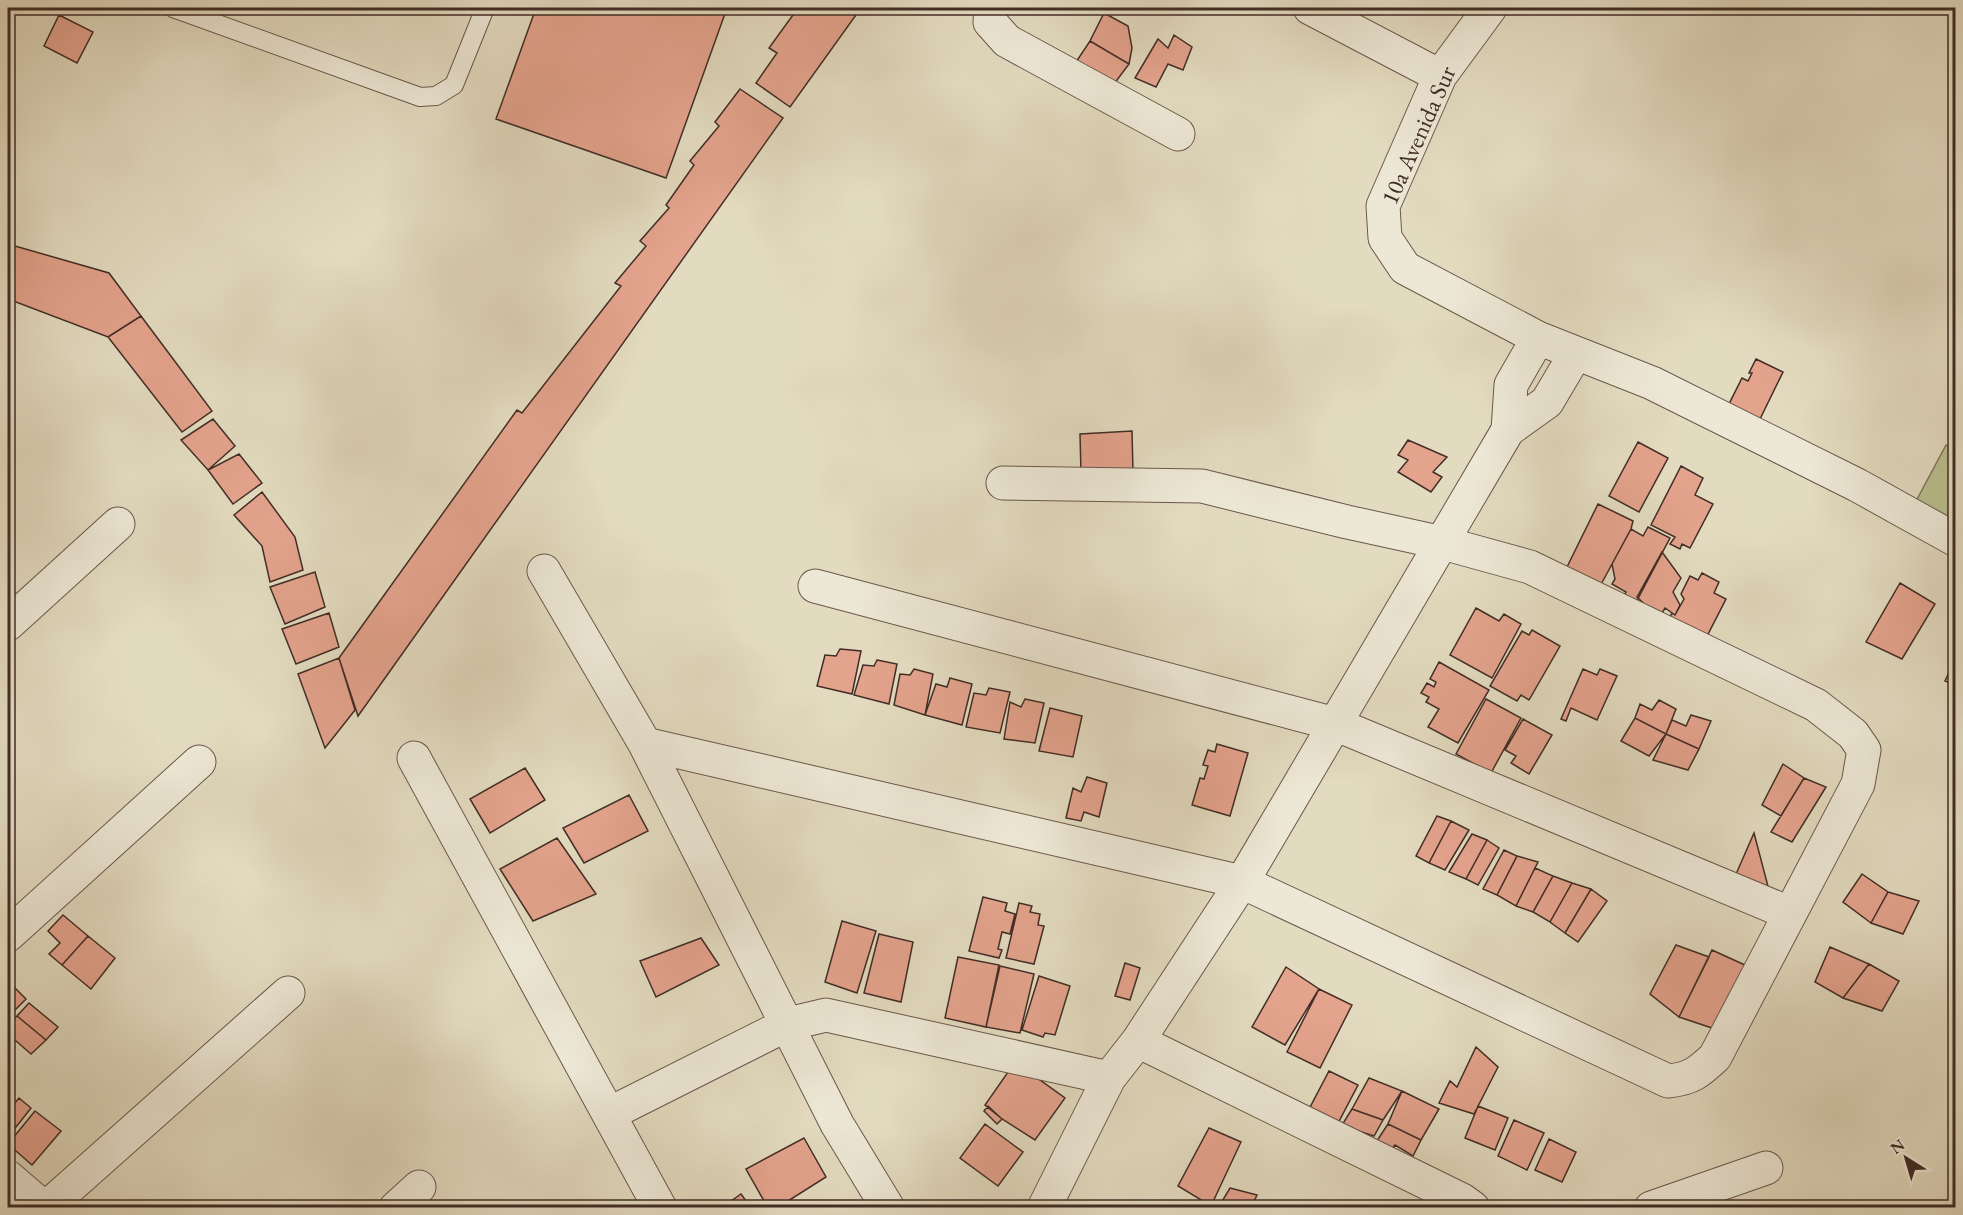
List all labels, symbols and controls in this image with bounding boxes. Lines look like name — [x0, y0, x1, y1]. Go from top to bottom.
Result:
street label: 10a Avenida Sur — [1374, 61, 1462, 209]
north arrow — [1876, 1128, 1936, 1188]
text: N — [1886, 1134, 1909, 1159]

